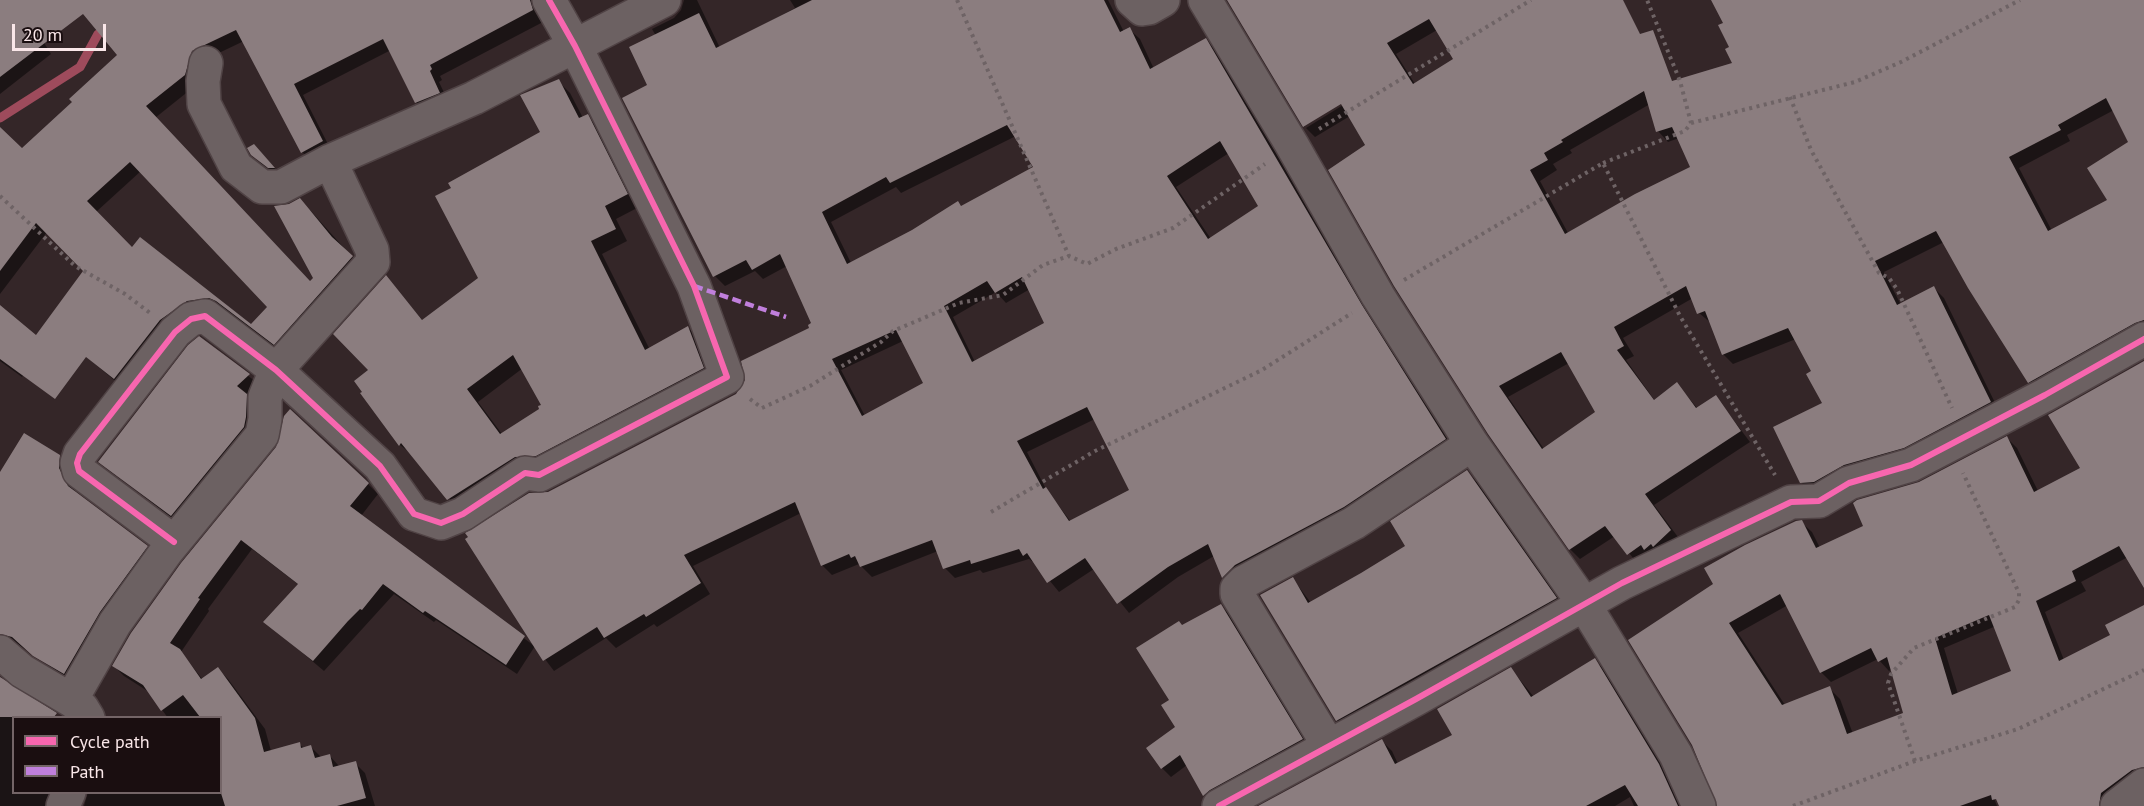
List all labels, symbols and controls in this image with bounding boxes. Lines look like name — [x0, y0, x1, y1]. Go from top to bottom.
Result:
scale bar — [15, 12, 110, 50]
text: 20 m — [23, 23, 62, 46]
legend — [12, 716, 222, 794]
text: Cycle path — [70, 730, 150, 753]
text: Path — [70, 760, 104, 783]

